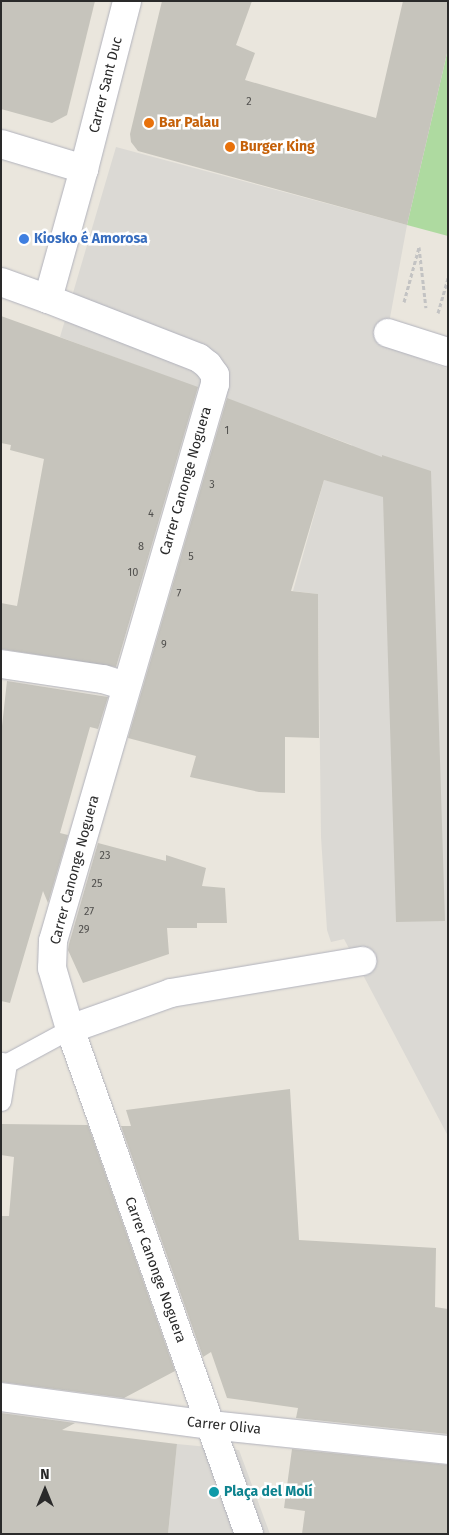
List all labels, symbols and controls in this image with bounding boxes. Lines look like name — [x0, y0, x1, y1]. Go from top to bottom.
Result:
street label: Carrer Sant Duc — [86, 35, 126, 135]
house number: 2 — [246, 95, 252, 109]
place label: Bar Palau — [159, 115, 219, 131]
marker: Bar Palau — [143, 117, 155, 129]
place label: Burger King — [240, 139, 315, 155]
marker: Burger King — [224, 141, 236, 153]
place label: Kiosko é Amorosa — [34, 231, 148, 247]
marker: Kiosko é Amorosa — [18, 233, 30, 245]
street label: Carrer Canonge Noguera — [157, 405, 215, 557]
house number: 1 — [225, 424, 229, 438]
house number: 3 — [209, 478, 215, 492]
house number: 4 — [148, 507, 154, 521]
house number: 8 — [138, 540, 144, 554]
house number: 5 — [188, 550, 194, 564]
house number: 10 — [128, 566, 138, 580]
house number: 7 — [177, 587, 181, 601]
house number: 9 — [161, 638, 167, 652]
street label: Carrer Canonge Noguera — [47, 793, 103, 947]
house number: 23 — [100, 849, 110, 863]
house number: 25 — [92, 877, 102, 891]
house number: 27 — [84, 905, 94, 919]
house number: 29 — [78, 923, 90, 937]
street label: Carrer Canonge Noguera — [121, 1195, 189, 1345]
street label: Carrer Oliva — [186, 1414, 262, 1438]
north arrow — [20, 1465, 70, 1515]
text: N — [40, 1466, 50, 1483]
place label: Plaça del Molí — [224, 1484, 312, 1500]
marker: Plaça del Molí — [208, 1486, 220, 1498]

